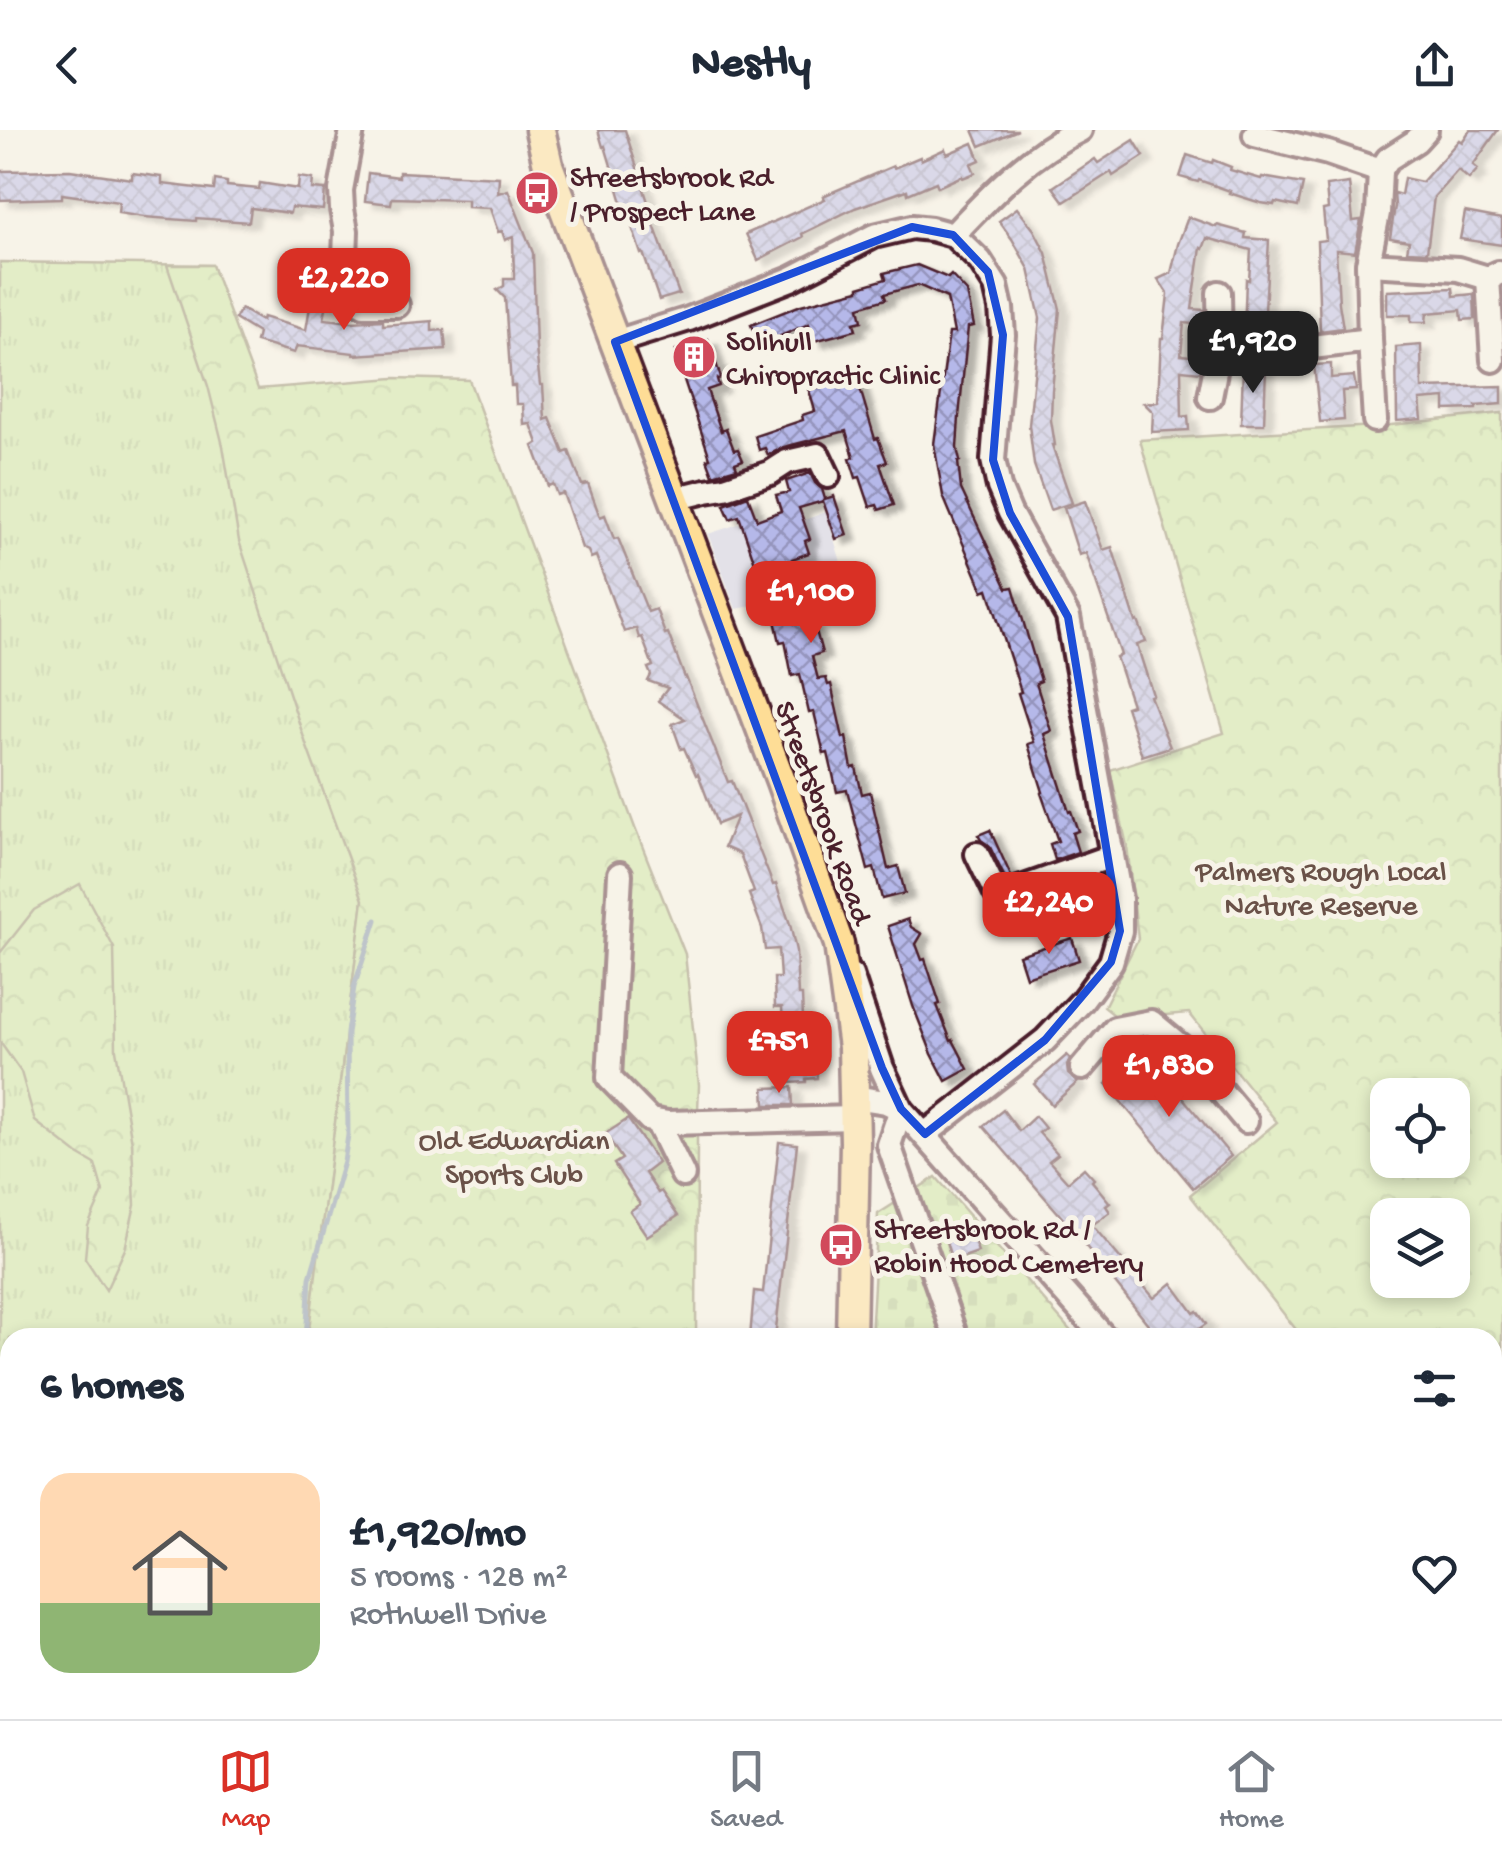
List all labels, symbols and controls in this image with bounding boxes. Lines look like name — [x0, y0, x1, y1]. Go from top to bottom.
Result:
icon: back — [40, 38, 95, 93]
icon: share — [1407, 38, 1462, 93]
text: Nestly — [691, 39, 811, 92]
place label: Streetsbrook Rd / Prospect Lane — [570, 163, 775, 232]
bus stop icon: Streetsbrook Rd / Prospect Lane — [514, 170, 560, 216]
pin: £2,220 — [263, 248, 425, 333]
text: £2,220 — [299, 261, 389, 299]
pin: £1,920 — [1172, 311, 1334, 396]
text: £1,920 — [1209, 324, 1297, 362]
place label: Solihull Chiropractic Clinic — [726, 327, 941, 396]
building icon: Solihull Chiropractic Clinic — [671, 334, 717, 380]
pin: £1,100 — [730, 561, 892, 646]
text: £1,100 — [768, 574, 854, 612]
street label: Streetsbrook Road — [764, 697, 878, 932]
park label: Palmers Rough Local Nature Reserve — [1194, 857, 1447, 926]
pin: £2,240 — [968, 872, 1130, 957]
text: £2,240 — [1005, 885, 1093, 923]
pin: £751 — [720, 1011, 838, 1096]
text: £751 — [749, 1024, 809, 1062]
pin: £1,830 — [1088, 1035, 1250, 1120]
text: £1,830 — [1124, 1048, 1214, 1086]
map controls — [1370, 1078, 1470, 1298]
button: locate — [1370, 1078, 1470, 1178]
park label: Old Edwardian Sports Club — [418, 1126, 610, 1195]
button: layers — [1370, 1198, 1470, 1298]
place label: Streetsbrook Rd / Robin Hood Cemetery — [874, 1215, 1144, 1284]
bus stop icon: Streetsbrook Rd / Robin Hood Cemetery — [818, 1222, 864, 1268]
icon: filters — [1407, 1361, 1462, 1416]
text: 6 homes — [40, 1364, 183, 1413]
text: £1,920/mo — [350, 1511, 526, 1560]
icon: home — [120, 1513, 240, 1633]
icon: heart — [1407, 1546, 1462, 1601]
text: 5 rooms · 128 m² — [350, 1560, 568, 1598]
text: Rothwell Drive — [350, 1598, 546, 1636]
tab: Map — [218, 1744, 273, 1837]
tab: Saved — [710, 1744, 782, 1837]
tab: Home — [1219, 1744, 1284, 1837]

